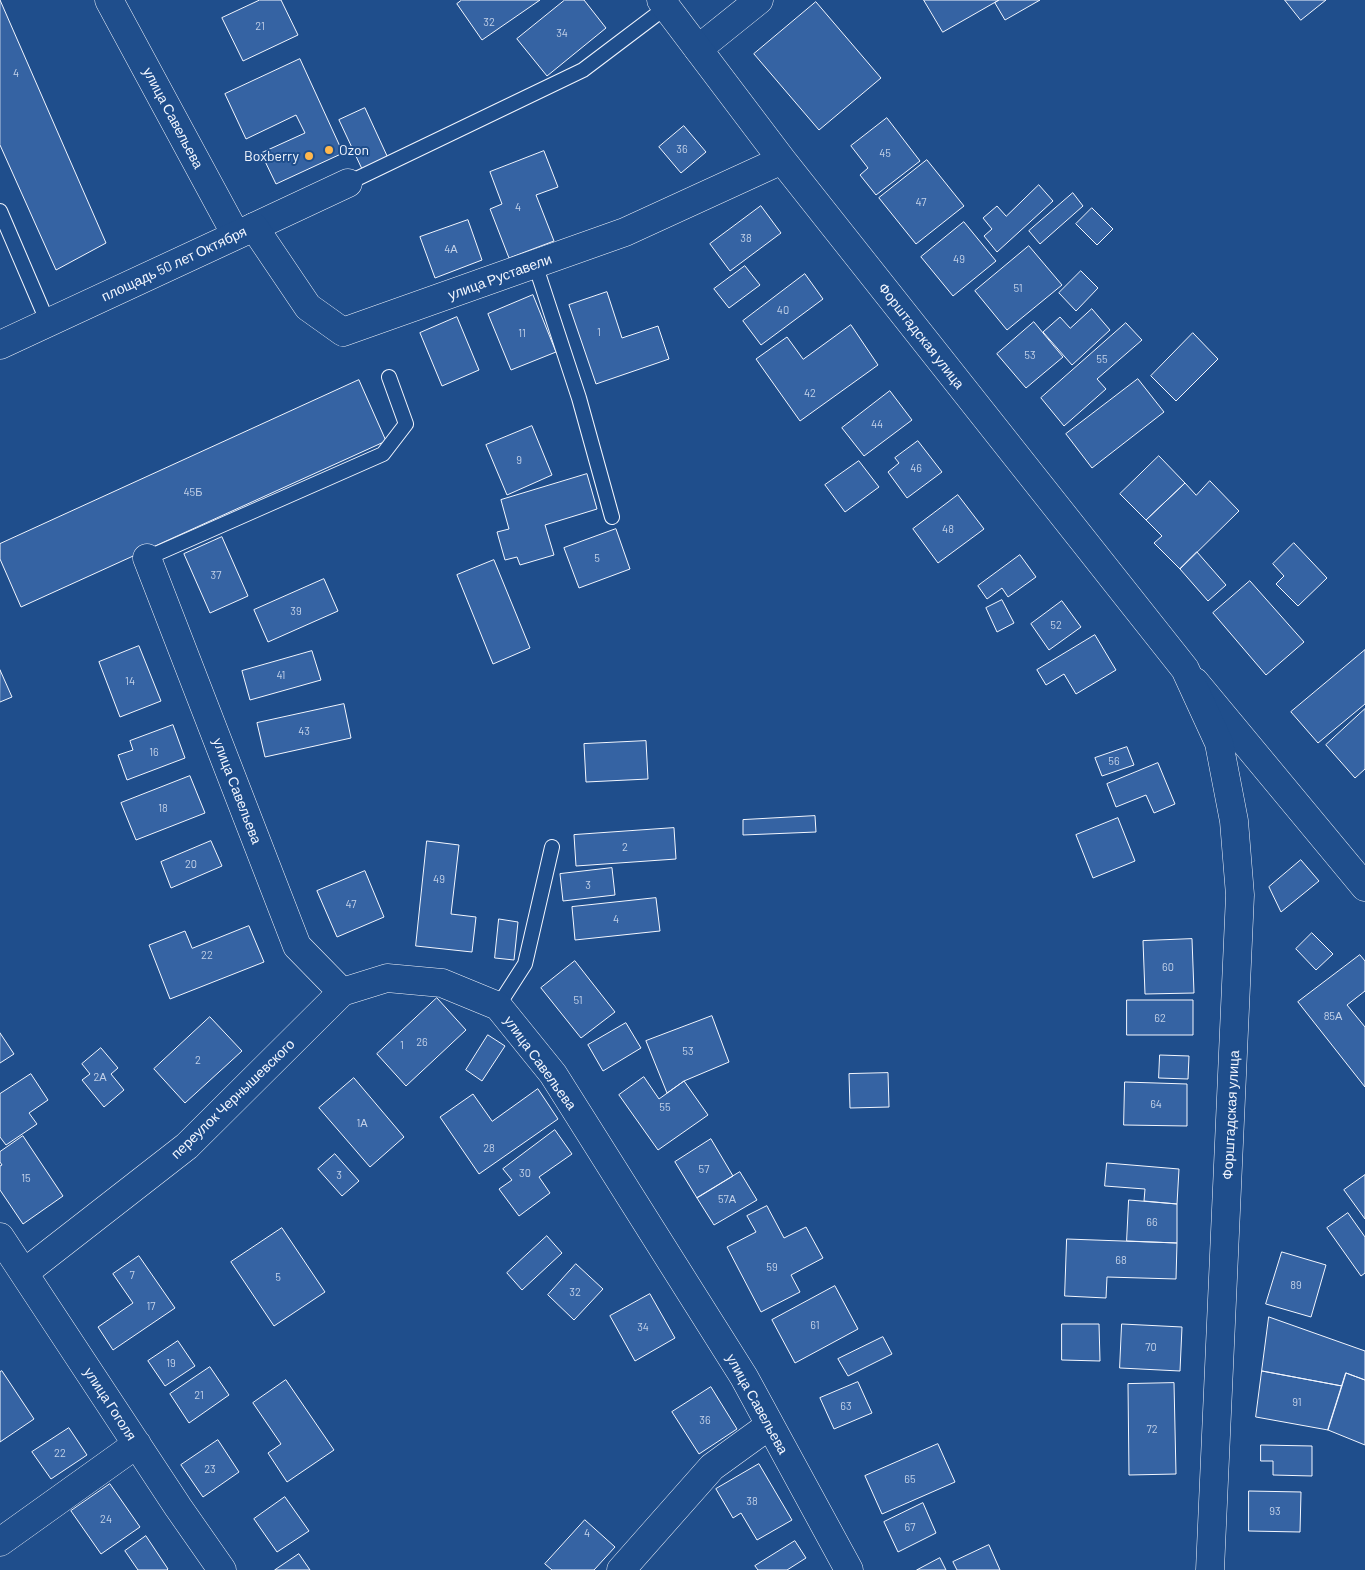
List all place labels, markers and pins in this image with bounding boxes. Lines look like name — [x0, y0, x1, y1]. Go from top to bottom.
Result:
place label: Ozon — [339, 142, 369, 158]
marker: Ozon — [323, 144, 335, 156]
place label: Boxberry — [244, 148, 299, 164]
marker: Boxberry — [303, 150, 315, 162]

